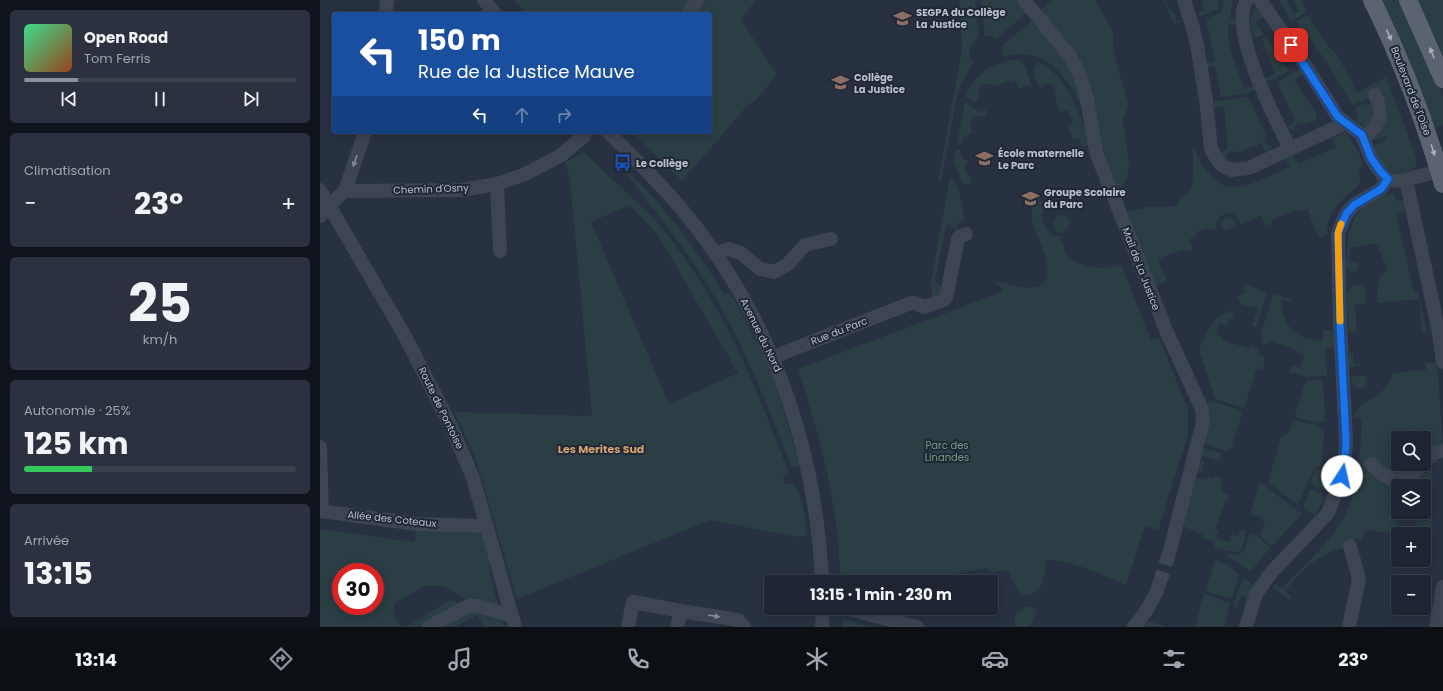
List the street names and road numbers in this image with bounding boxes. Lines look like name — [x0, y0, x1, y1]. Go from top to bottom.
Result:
street label: Boulevard de l'Oise — [1387, 44, 1435, 138]
street label: Chemin d'Osny — [393, 180, 469, 198]
street label: Mail de La Justice — [1118, 225, 1164, 313]
street label: Avenue du Nord — [737, 296, 785, 374]
street label: Rue du Parc — [809, 313, 869, 349]
street label: Route de Pontoise — [415, 364, 467, 452]
street label: Allée des Coteaux — [347, 507, 437, 531]

